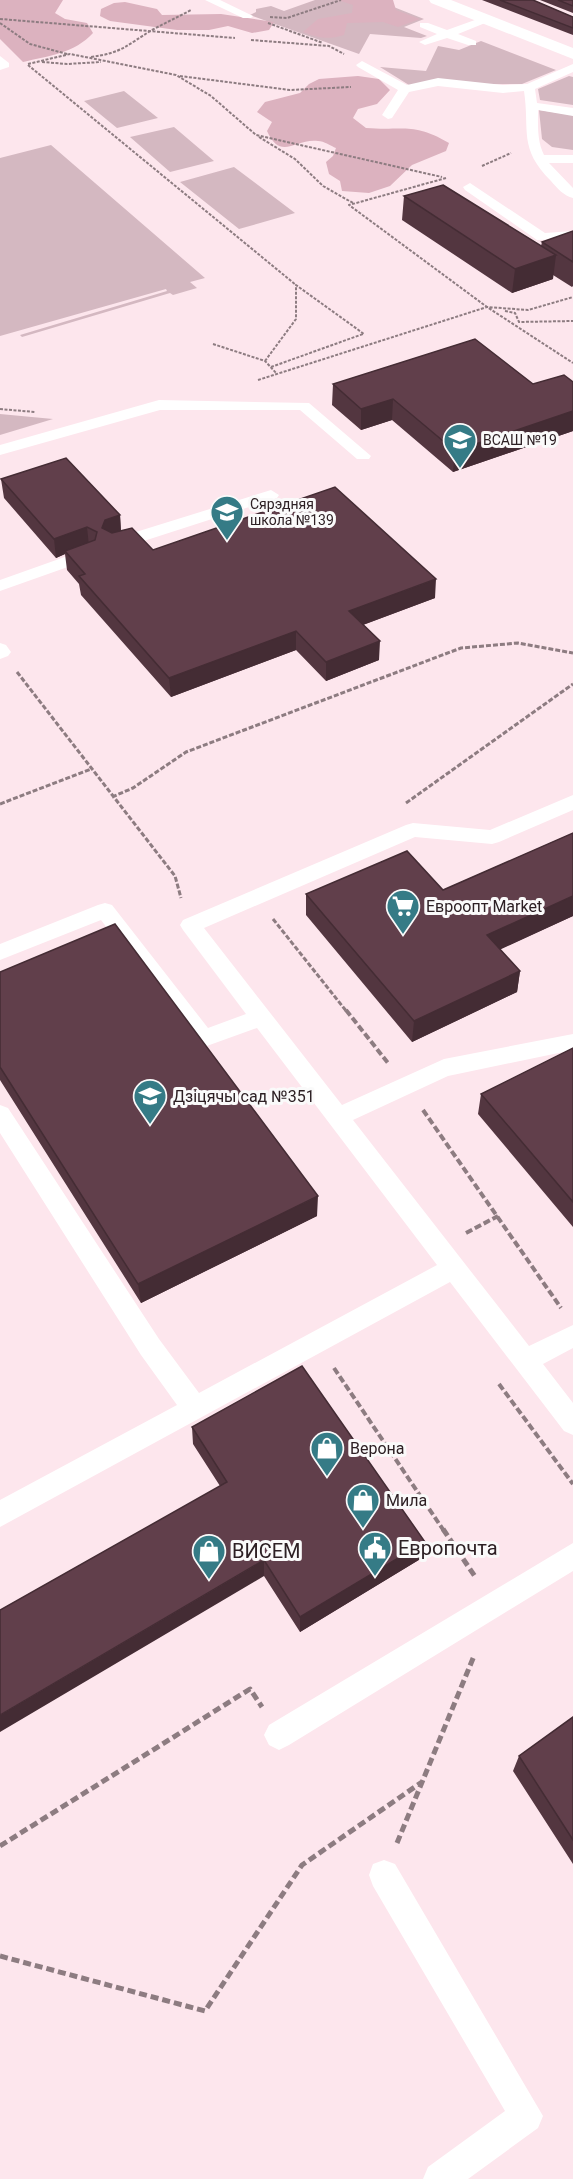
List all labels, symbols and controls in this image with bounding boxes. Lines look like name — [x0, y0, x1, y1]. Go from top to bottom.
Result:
school or university icon: ВСАШ №19 — [442, 422, 478, 469]
place label: ВСАШ №19 — [483, 432, 557, 448]
school or university icon: Сярэдняя школа №139 — [209, 494, 245, 541]
place label: Сярэдняя школа №139 — [250, 496, 334, 528]
supermarket icon: Евроопт Market — [385, 888, 421, 935]
place label: Евроопт Market — [426, 897, 542, 916]
school or university icon: Дзіцячы сад №351 — [132, 1078, 168, 1125]
place label: Дзіцячы сад №351 — [173, 1087, 315, 1106]
shop icon: Верона — [309, 1430, 345, 1477]
place label: Верона — [350, 1439, 405, 1458]
shop icon: Мила — [345, 1482, 381, 1529]
place label: Мила — [386, 1491, 427, 1510]
public building icon: Европочта — [357, 1530, 393, 1577]
shop icon: ВИСЕМ — [191, 1533, 227, 1580]
place label: Европочта — [398, 1536, 498, 1560]
place label: ВИСЕМ — [232, 1539, 301, 1563]

